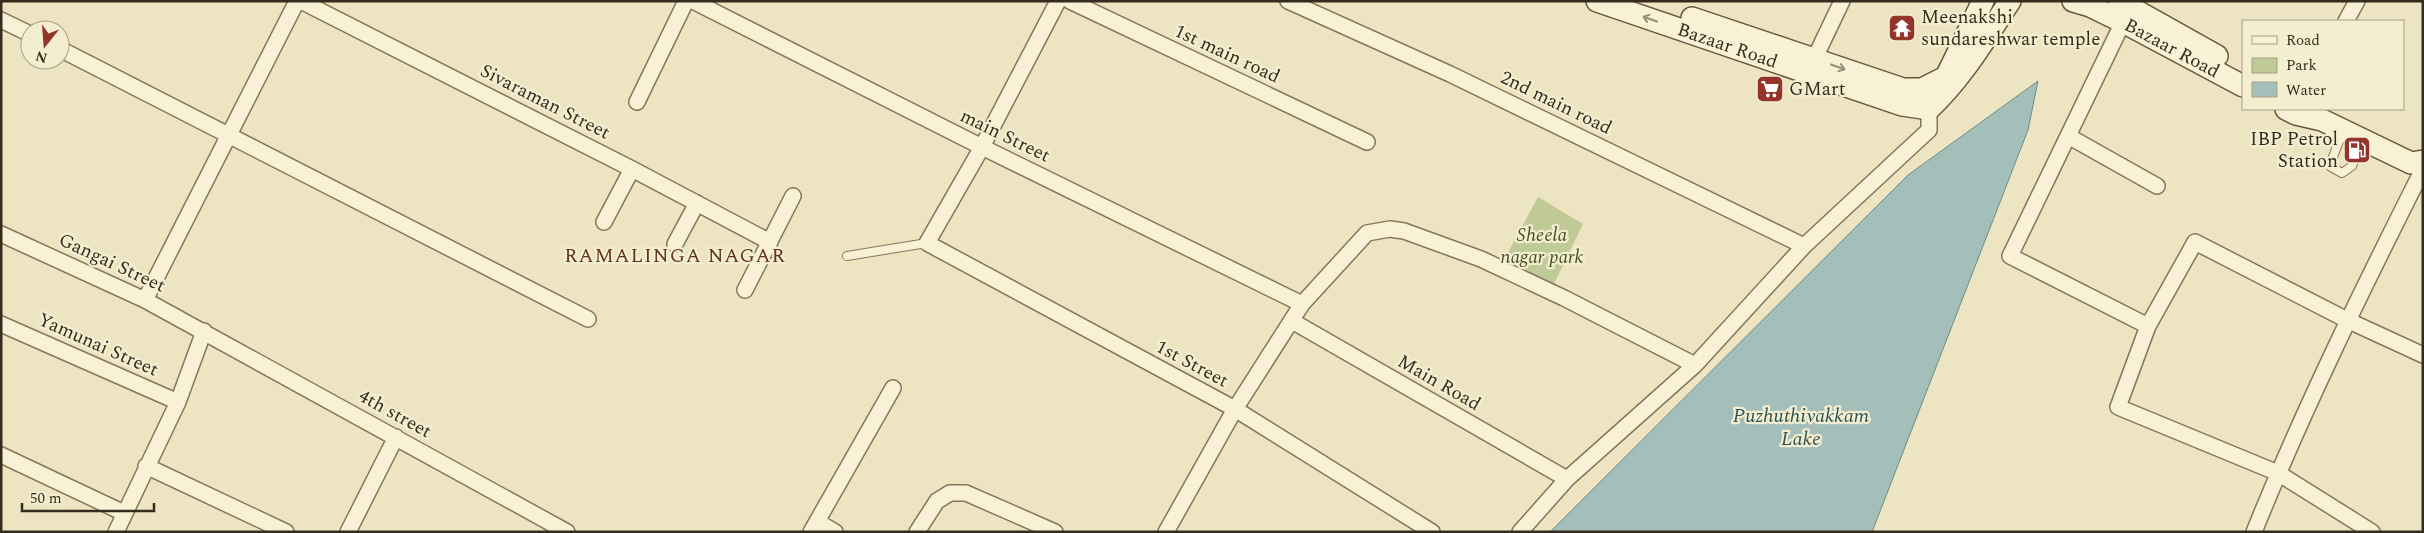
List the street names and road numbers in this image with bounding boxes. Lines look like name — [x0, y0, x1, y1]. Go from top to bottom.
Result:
street label: Bazaar Road — [2119, 11, 2225, 86]
street label: Bazaar Road — [1673, 15, 1782, 76]
street label: 1st main road — [1169, 17, 1285, 91]
street label: Sivaraman Street — [475, 57, 615, 147]
street label: 2nd main road — [1495, 63, 1617, 143]
street label: main Street — [955, 102, 1055, 170]
street label: Gangai Street — [54, 226, 170, 301]
street label: Yamunai Street — [33, 305, 163, 385]
street label: 1st Street — [1150, 333, 1234, 395]
street label: Main Road — [1392, 347, 1486, 419]
street label: 4th street — [353, 382, 437, 446]

